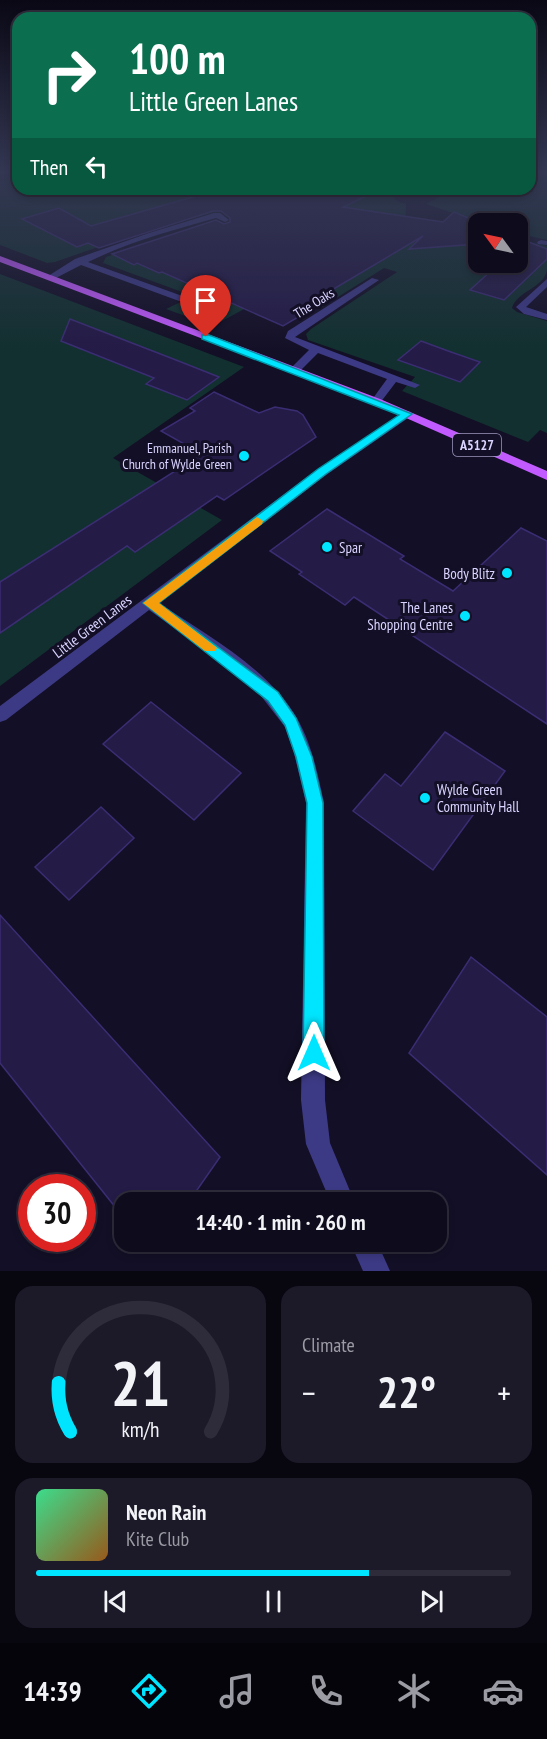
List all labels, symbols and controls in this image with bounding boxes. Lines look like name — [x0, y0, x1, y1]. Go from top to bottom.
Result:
text: 100 m — [129, 31, 226, 86]
icon: right — [30, 36, 108, 114]
text: Little Green Lanes — [129, 84, 298, 118]
icon: left — [80, 150, 113, 183]
text: Then — [30, 153, 68, 181]
north arrow — [468, 213, 528, 273]
map controls — [468, 213, 528, 273]
pin — [180, 275, 231, 337]
street label: The Oaks — [290, 283, 338, 322]
icon: arrive — [189, 284, 222, 317]
road number: A5127 — [453, 434, 501, 456]
place label: Emmanuel, Parish Church of Wylde Green — [122, 439, 232, 473]
marker: Emmanuel, Parish Church of Wylde Green — [237, 449, 251, 463]
place label: Spar — [339, 538, 363, 557]
marker: Spar — [320, 540, 334, 554]
place label: Body Blitz — [443, 564, 495, 583]
marker: Body Blitz — [500, 566, 514, 580]
street label: Little Green Lanes — [49, 590, 135, 662]
place label: The Lanes Shopping Centre — [367, 598, 453, 634]
marker: The Lanes Shopping Centre — [458, 609, 472, 623]
place label: Wylde Green Community Hall — [437, 780, 520, 816]
marker: Wylde Green Community Hall — [418, 791, 432, 805]
position arrow — [282, 1021, 346, 1085]
speed limit sign: 30 — [18, 1174, 96, 1252]
text: 14:40 · 1 min · 260 m — [195, 1208, 366, 1236]
text: Climate — [302, 1332, 355, 1358]
text: 21 — [111, 1342, 170, 1423]
text: 22° — [377, 1362, 436, 1420]
text: − — [302, 1371, 316, 1414]
text: + — [497, 1371, 511, 1414]
text: km/h — [121, 1415, 160, 1443]
text: Neon Rain — [126, 1498, 206, 1526]
text: Kite Club — [126, 1526, 189, 1552]
icon: previous — [99, 1585, 132, 1618]
icon: pause — [257, 1585, 290, 1618]
icon: next — [415, 1585, 448, 1618]
icon: directions — [128, 1670, 170, 1712]
icon: music — [216, 1670, 258, 1712]
icon: phone — [305, 1670, 347, 1712]
icon: climate — [393, 1670, 435, 1712]
icon: car — [482, 1670, 524, 1712]
text: 14:39 — [23, 1674, 82, 1708]

